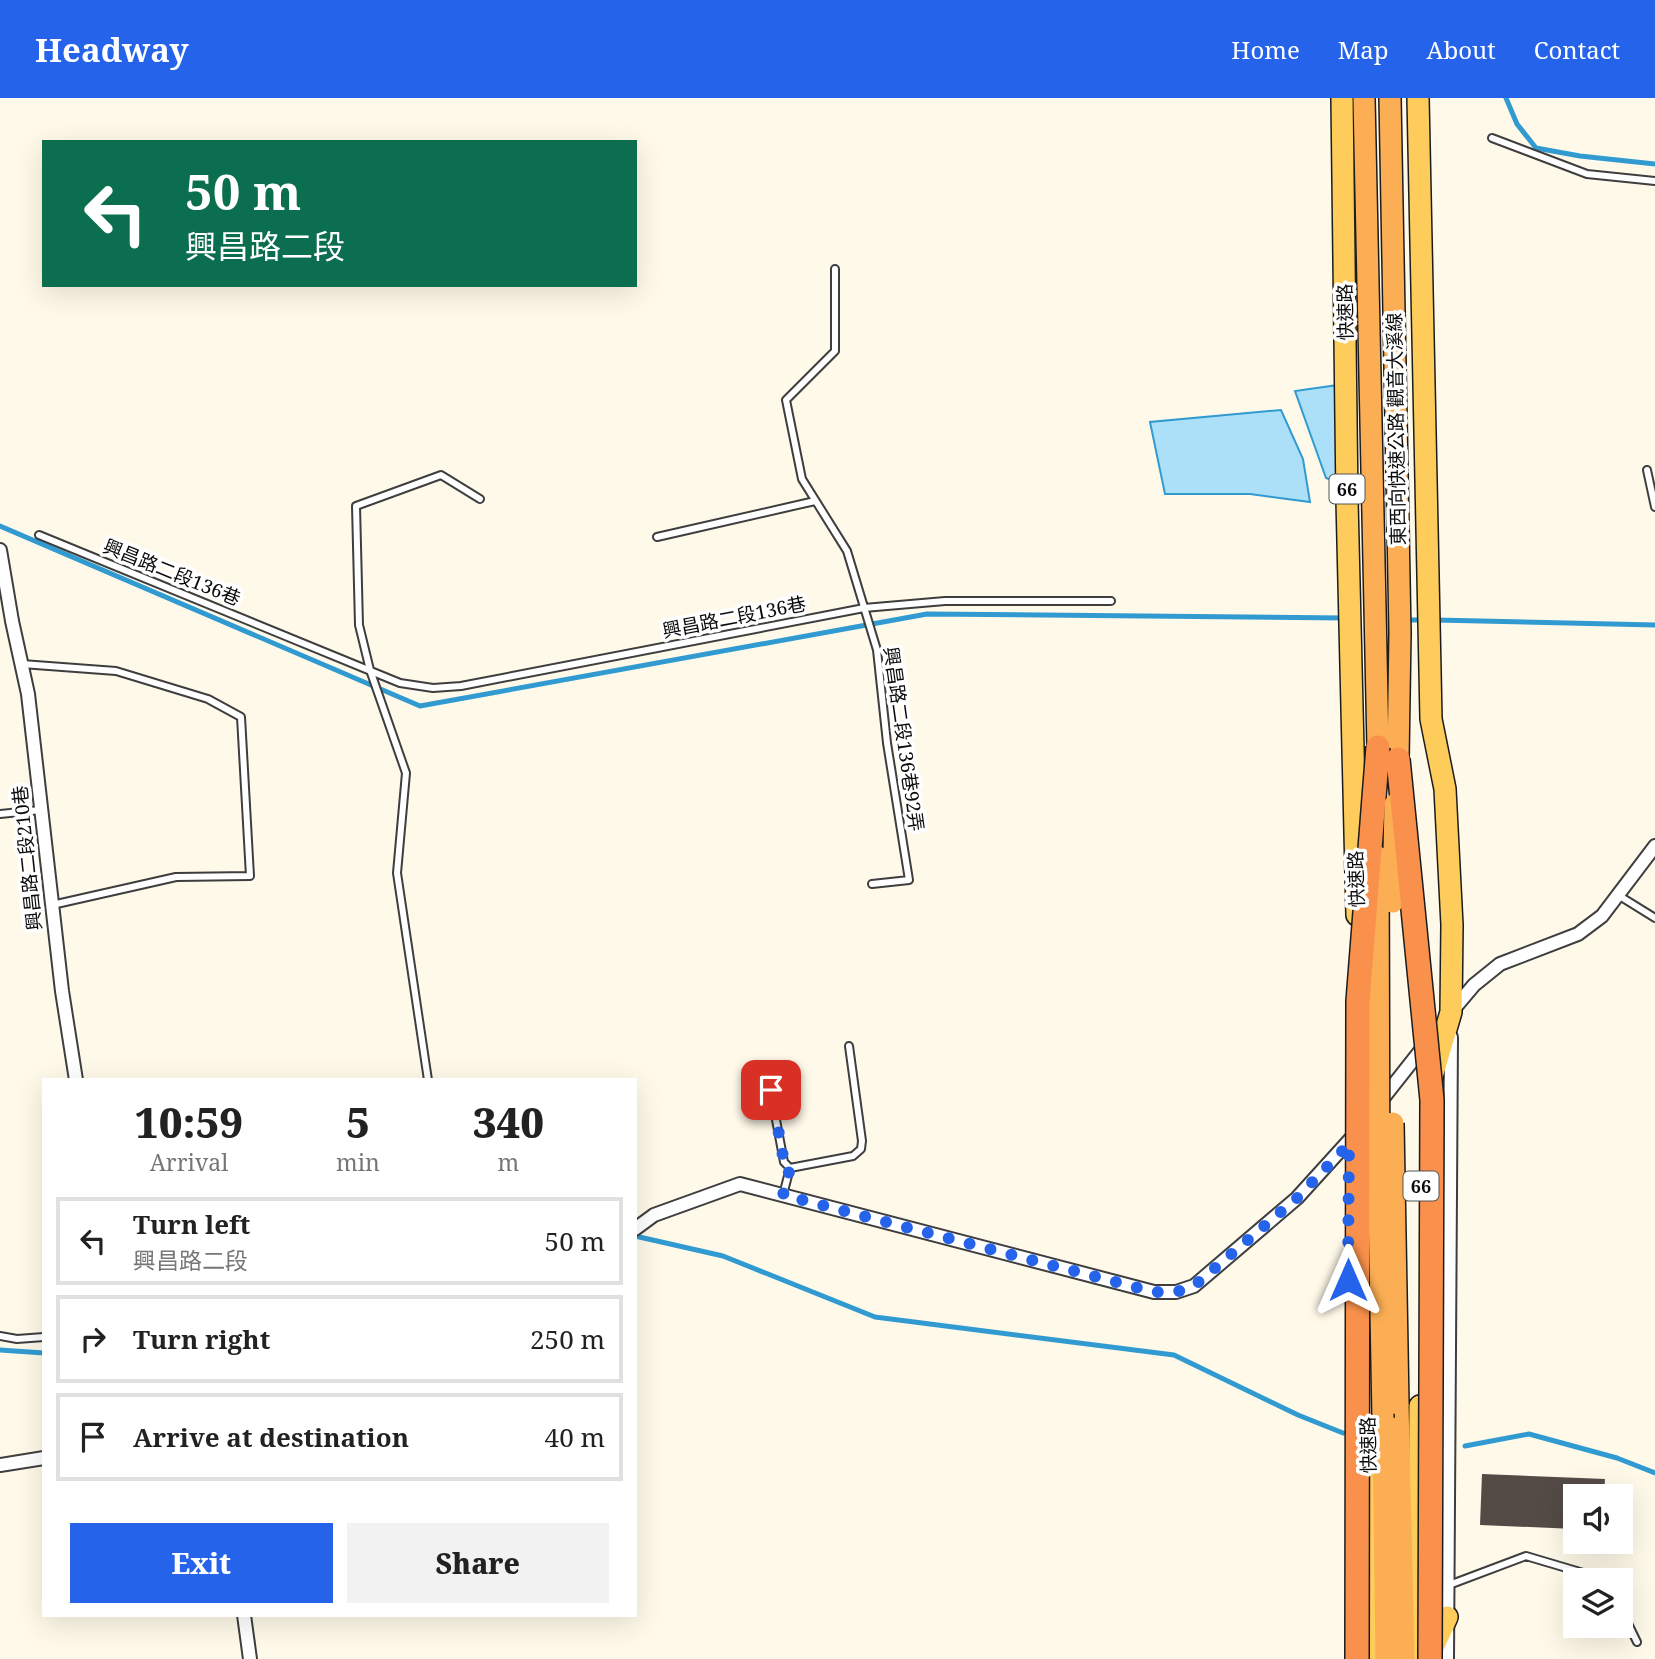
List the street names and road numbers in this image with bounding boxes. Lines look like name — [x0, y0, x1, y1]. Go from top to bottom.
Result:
street label: 快速路 — [1332, 283, 1358, 341]
street label: 東西向快速公路 觀音大溪線 — [1381, 312, 1411, 546]
road number: 66 — [1330, 474, 1364, 503]
street label: 興昌路二段136巷 — [100, 533, 244, 611]
street label: 興昌路二段136巷 — [660, 590, 808, 644]
street label: 興昌路二段136巷92弄 — [878, 645, 930, 833]
street label: 興昌路二段210巷 — [6, 784, 48, 932]
street label: 快速路 — [1342, 850, 1370, 908]
road number: 66 — [1404, 1171, 1438, 1200]
street label: 快速路 — [1355, 1416, 1381, 1474]

